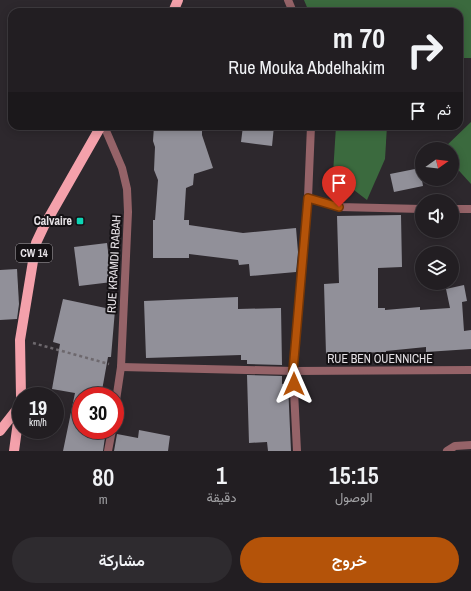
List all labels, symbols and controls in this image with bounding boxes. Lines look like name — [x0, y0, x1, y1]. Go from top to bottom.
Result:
text: 70 m — [333, 19, 385, 57]
icon: right — [399, 24, 451, 76]
text: Rue Mouka Abdelhakim — [228, 55, 385, 80]
text: ثم — [437, 99, 451, 120]
icon: arrive — [407, 100, 429, 122]
north arrow — [415, 142, 459, 186]
map controls — [415, 142, 459, 290]
pin — [322, 166, 356, 207]
icon: arrive — [328, 172, 350, 194]
button: sound — [415, 194, 459, 238]
place label: Calvaire — [34, 213, 73, 229]
street label: RUE KRAMDI RABAH — [103, 214, 125, 314]
marker: Calvaire — [75, 216, 85, 226]
road number: CW 14 — [16, 244, 52, 262]
button: layers — [415, 246, 459, 290]
street label: RUE BEN OUENNICHE — [327, 351, 433, 367]
position arrow — [273, 363, 315, 405]
speed limit sign: 30 — [72, 387, 124, 439]
text: 19 — [29, 394, 47, 421]
text: km/h — [29, 416, 47, 429]
text: 1 — [216, 459, 227, 491]
text: 15:15 — [329, 459, 379, 491]
text: 80 — [92, 461, 114, 493]
text: دقيقة — [206, 489, 237, 506]
text: الوصول — [335, 489, 373, 506]
text: m — [99, 491, 108, 508]
button: مشاركة — [12, 537, 232, 583]
button: خروج — [240, 537, 459, 583]

